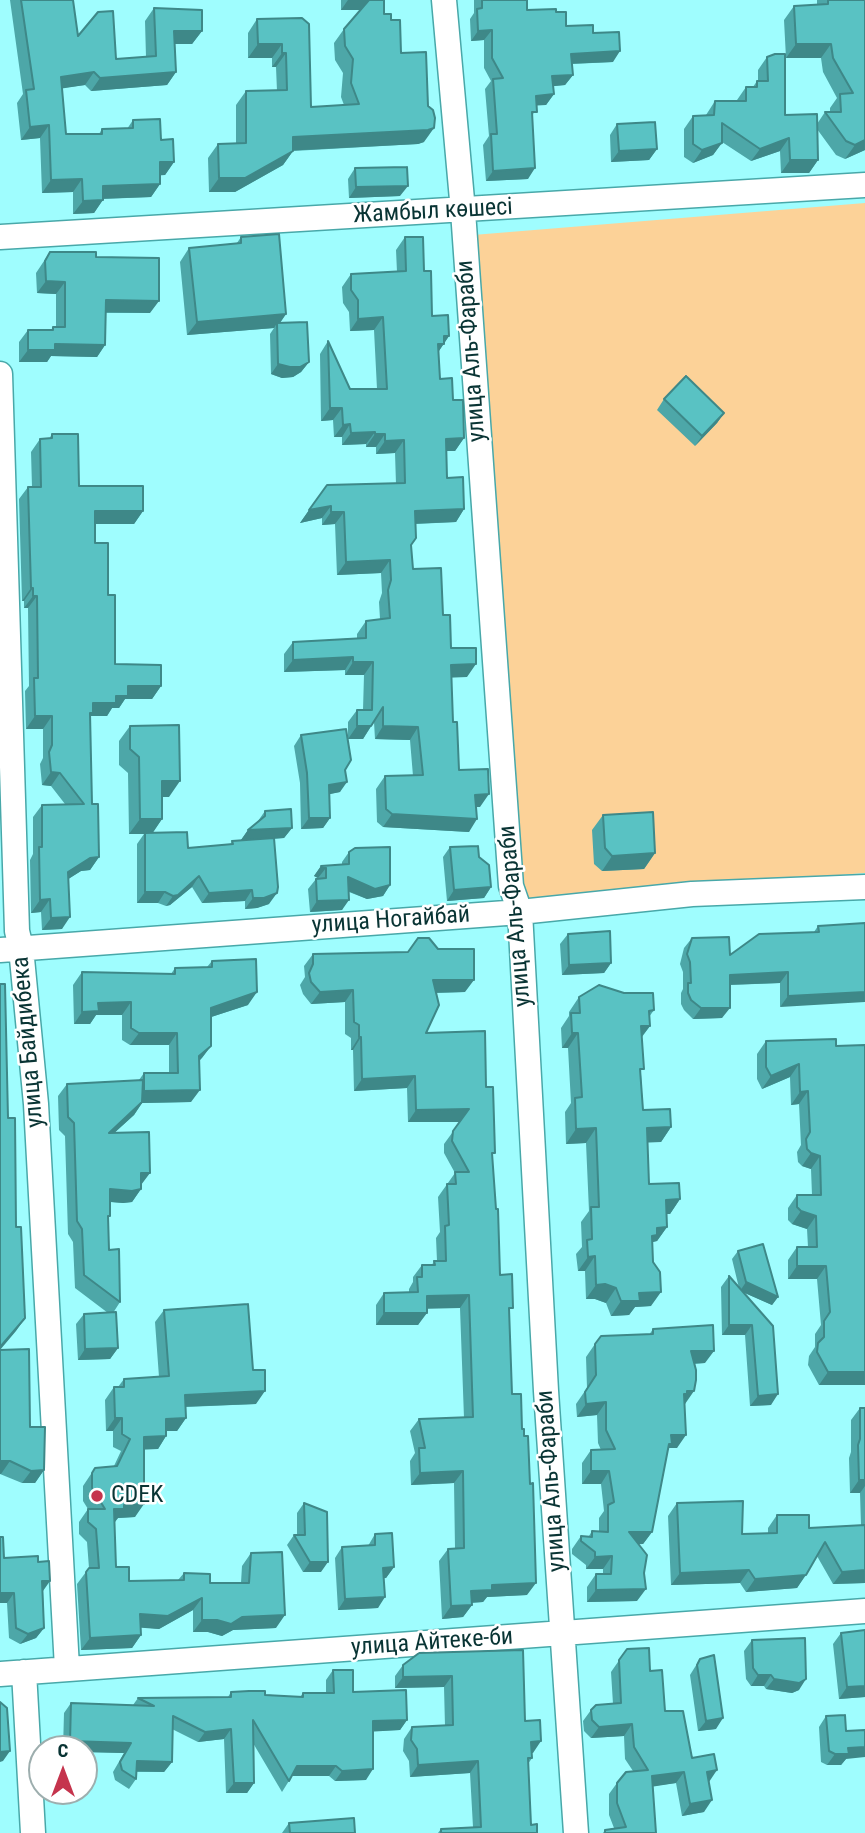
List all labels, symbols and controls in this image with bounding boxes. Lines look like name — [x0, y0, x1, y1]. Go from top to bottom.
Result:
street label: Жамбыл көшесі — [352, 193, 514, 231]
street label: улица Аль-Фараби — [451, 259, 493, 443]
street label: улица Аль-Фараби — [494, 824, 538, 1008]
street label: улица Ногайбай — [311, 901, 471, 941]
street label: улица Байдибека — [7, 955, 51, 1129]
street label: улица Аль-Фараби — [531, 1389, 573, 1573]
place label: CDEK — [111, 1482, 163, 1510]
marker: CDEK — [89, 1488, 105, 1504]
street label: улица Айтеке-би — [350, 1623, 514, 1663]
north arrow — [28, 1735, 98, 1805]
text: С — [58, 1739, 68, 1762]

